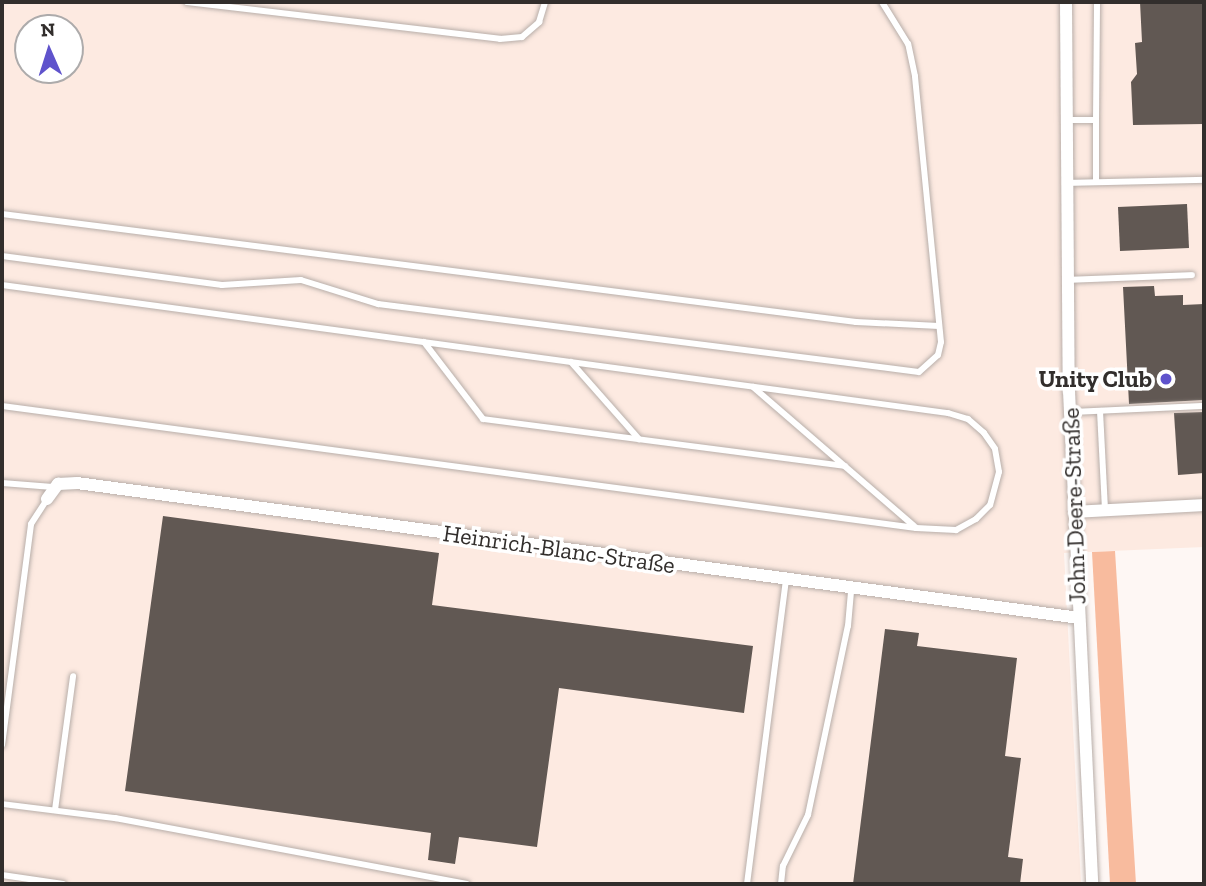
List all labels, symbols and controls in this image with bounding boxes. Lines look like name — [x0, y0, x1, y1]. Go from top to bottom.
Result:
north arrow — [14, 14, 84, 84]
text: N — [40, 18, 56, 41]
place label: Unity Club — [1038, 365, 1152, 393]
marker: Unity Club — [1158, 371, 1174, 387]
street label: John-Deere-Straße — [1056, 407, 1092, 605]
street label: Heinrich-Blanc-Straße — [441, 518, 677, 580]

